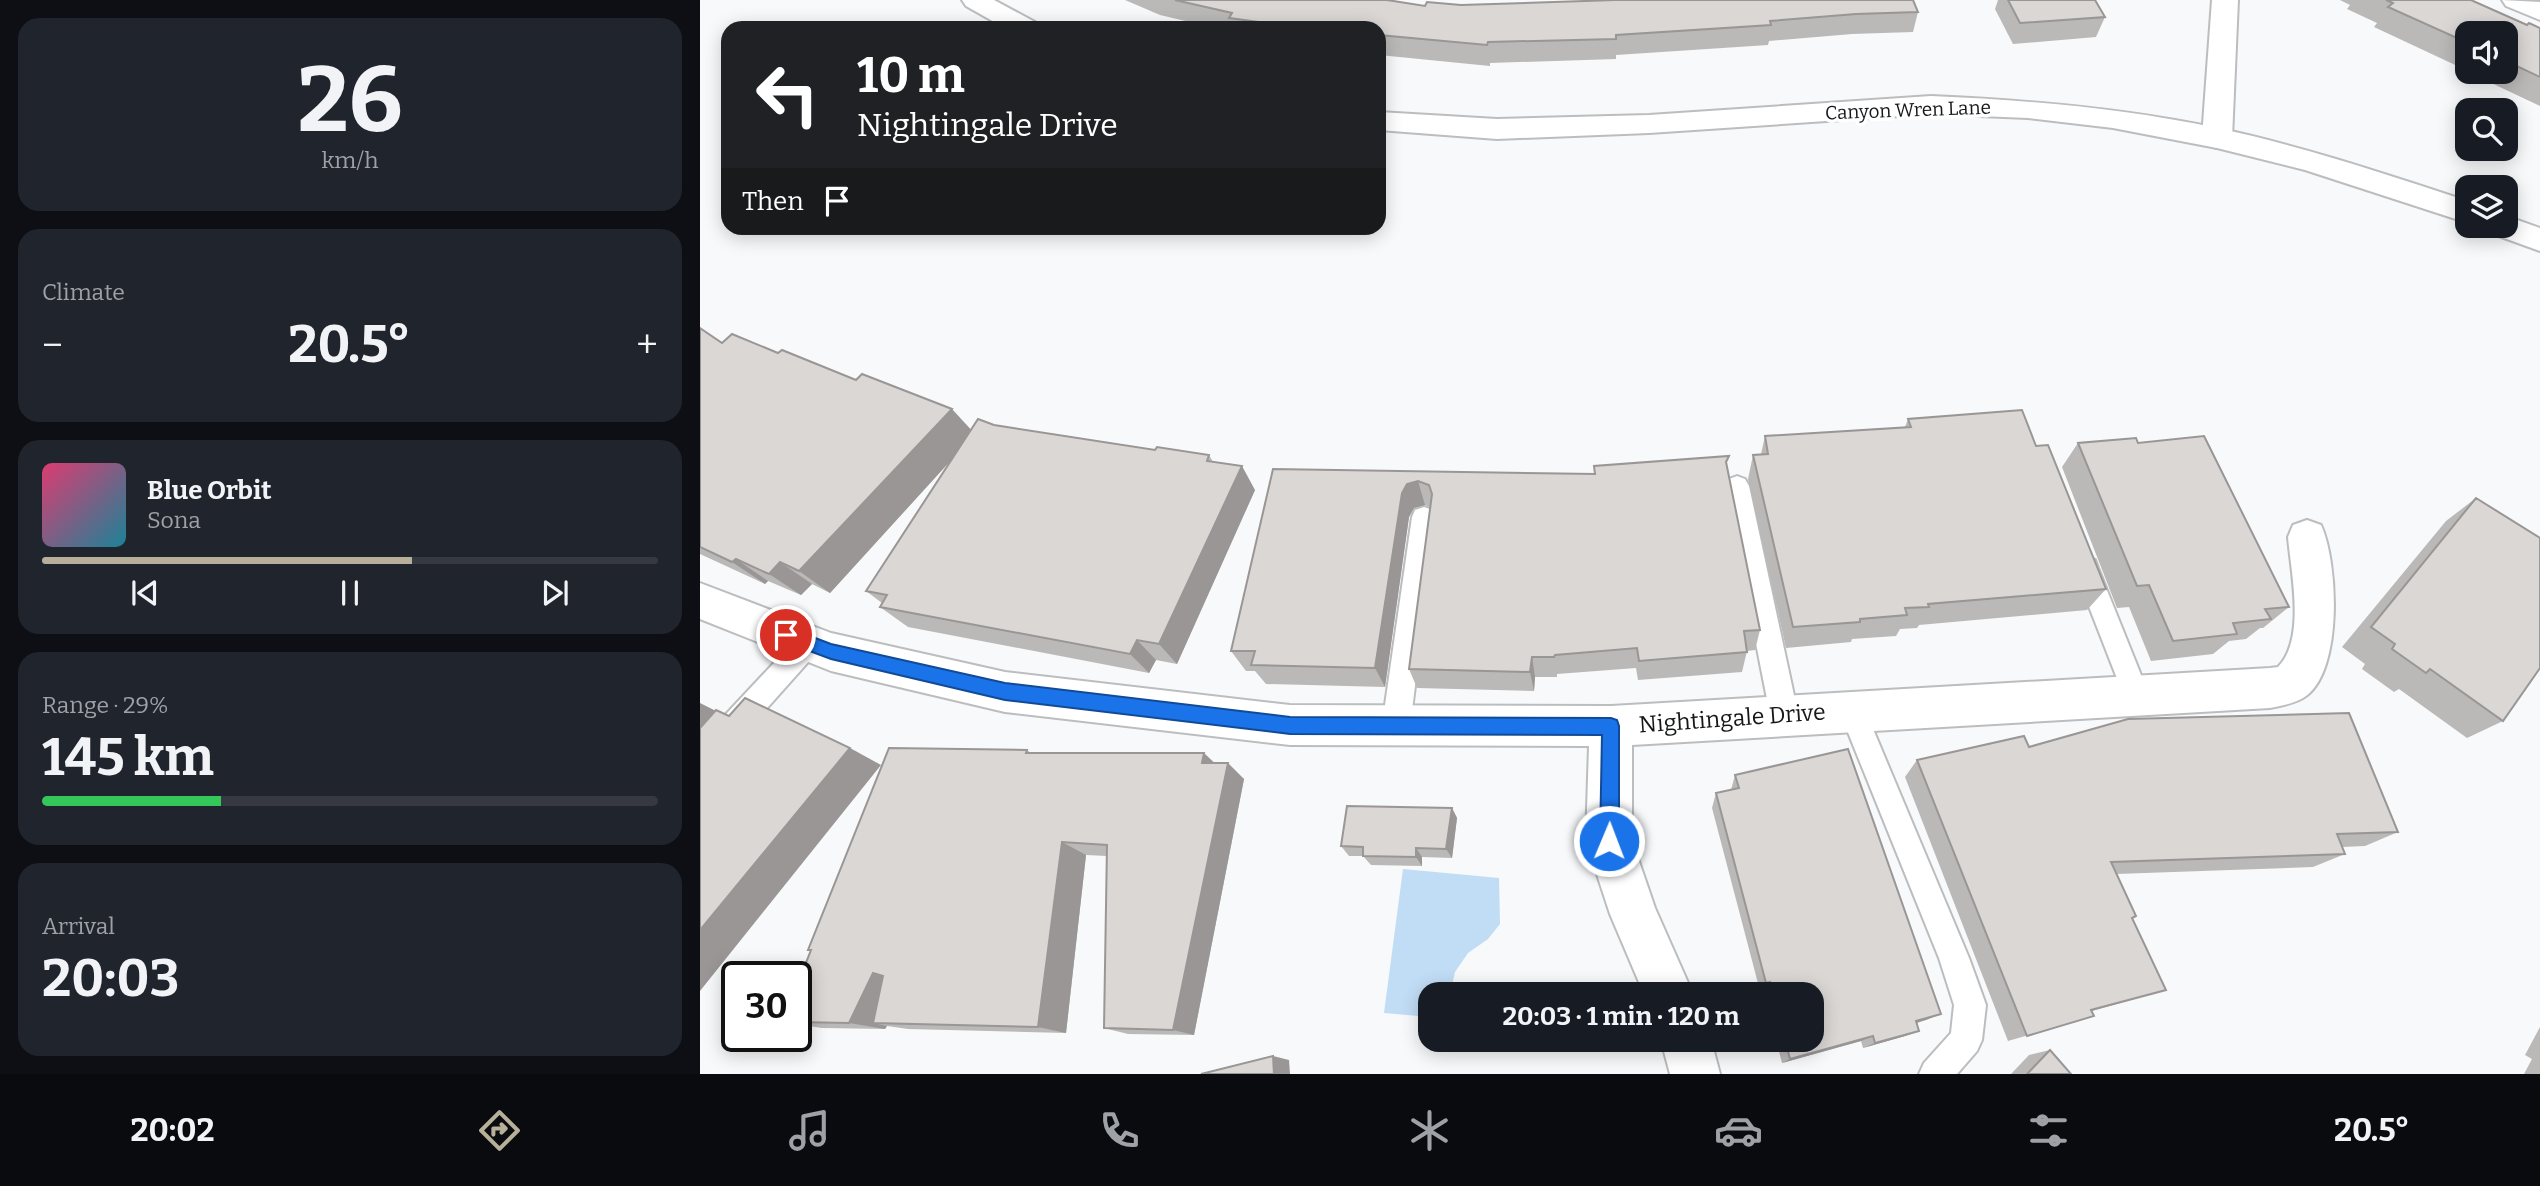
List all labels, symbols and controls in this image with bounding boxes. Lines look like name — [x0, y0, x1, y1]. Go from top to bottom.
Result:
map controls — [2455, 21, 2518, 238]
button: sound — [2455, 21, 2518, 84]
text: 26 — [297, 46, 403, 155]
text: 10 m — [857, 46, 965, 105]
icon: left — [742, 49, 833, 140]
street label: Canyon Wren Lane — [1825, 96, 1991, 124]
button: search — [2455, 98, 2518, 161]
text: Nightingale Drive — [857, 106, 1118, 144]
text: km/h — [322, 146, 378, 174]
button: layers — [2455, 175, 2518, 238]
icon: arrive — [818, 182, 856, 220]
text: Then — [742, 186, 804, 217]
text: Climate — [42, 278, 125, 306]
text: 20.5° — [288, 313, 411, 376]
text: − — [42, 322, 63, 368]
text: + — [636, 322, 658, 368]
text: Blue Orbit — [147, 475, 271, 506]
text: Sona — [147, 506, 201, 534]
icon: previous — [126, 574, 164, 612]
icon: pause — [331, 574, 369, 612]
icon: next — [536, 574, 574, 612]
pin — [756, 605, 816, 665]
icon: arrive — [767, 616, 805, 654]
text: Range · 29% — [42, 691, 169, 719]
street label: Nightingale Drive — [1638, 698, 1826, 738]
text: 145 km — [42, 726, 214, 789]
position arrow — [1572, 804, 1646, 878]
text: Arrival — [42, 912, 115, 940]
text: 20:03 — [42, 947, 179, 1010]
speed limit sign: 30 — [721, 961, 812, 1052]
text: 20:03 · 1 min · 120 m — [1502, 1001, 1740, 1032]
icon: directions — [475, 1106, 524, 1155]
icon: music — [785, 1106, 834, 1155]
icon: phone — [1095, 1106, 1144, 1155]
icon: climate — [1405, 1106, 1454, 1155]
icon: car — [1714, 1106, 1763, 1155]
icon: filters — [2024, 1106, 2073, 1155]
text: 20:02 — [130, 1111, 215, 1149]
text: 20.5° — [2334, 1111, 2410, 1149]

